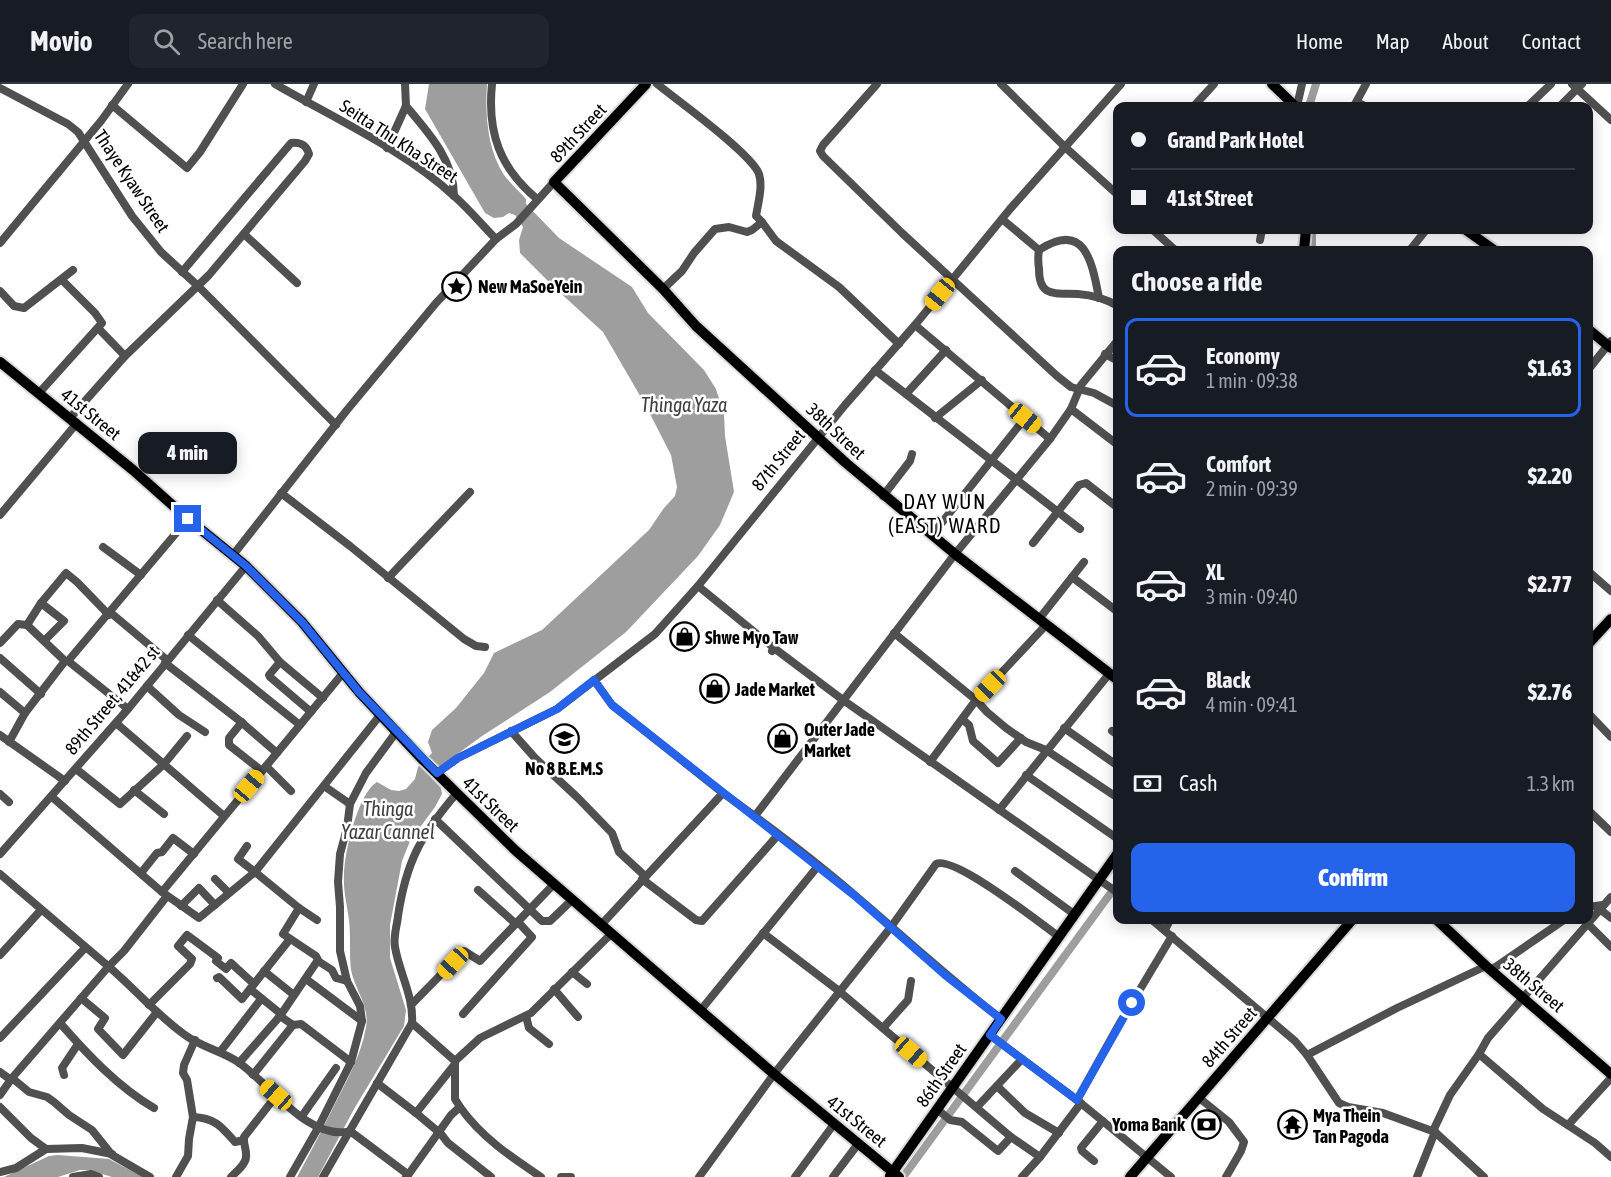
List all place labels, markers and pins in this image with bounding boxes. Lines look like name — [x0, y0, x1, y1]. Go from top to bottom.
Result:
place icon: New MaSoeYein — [441, 270, 473, 302]
place label: New MaSoeYein — [478, 276, 583, 297]
shop icon: Shwe Myo Taw — [668, 621, 700, 653]
place label: Shwe Myo Taw — [705, 627, 799, 648]
shop icon: Jade Market — [698, 673, 730, 705]
place label: Jade Market — [734, 679, 816, 700]
place label: Outer Jade Market — [804, 719, 875, 761]
school or university icon: No 8 B.E.M.S — [548, 723, 580, 755]
shop icon: Outer Jade Market — [767, 723, 799, 755]
place label: No 8 B.E.M.S — [525, 758, 603, 779]
place label: Mya Thein Tan Pagoda — [1313, 1105, 1389, 1147]
bank icon: Yoma Bank — [1190, 1108, 1222, 1140]
temple icon: Mya Thein Tan Pagoda — [1276, 1109, 1308, 1141]
place label: Yoma Bank — [1111, 1114, 1186, 1135]

